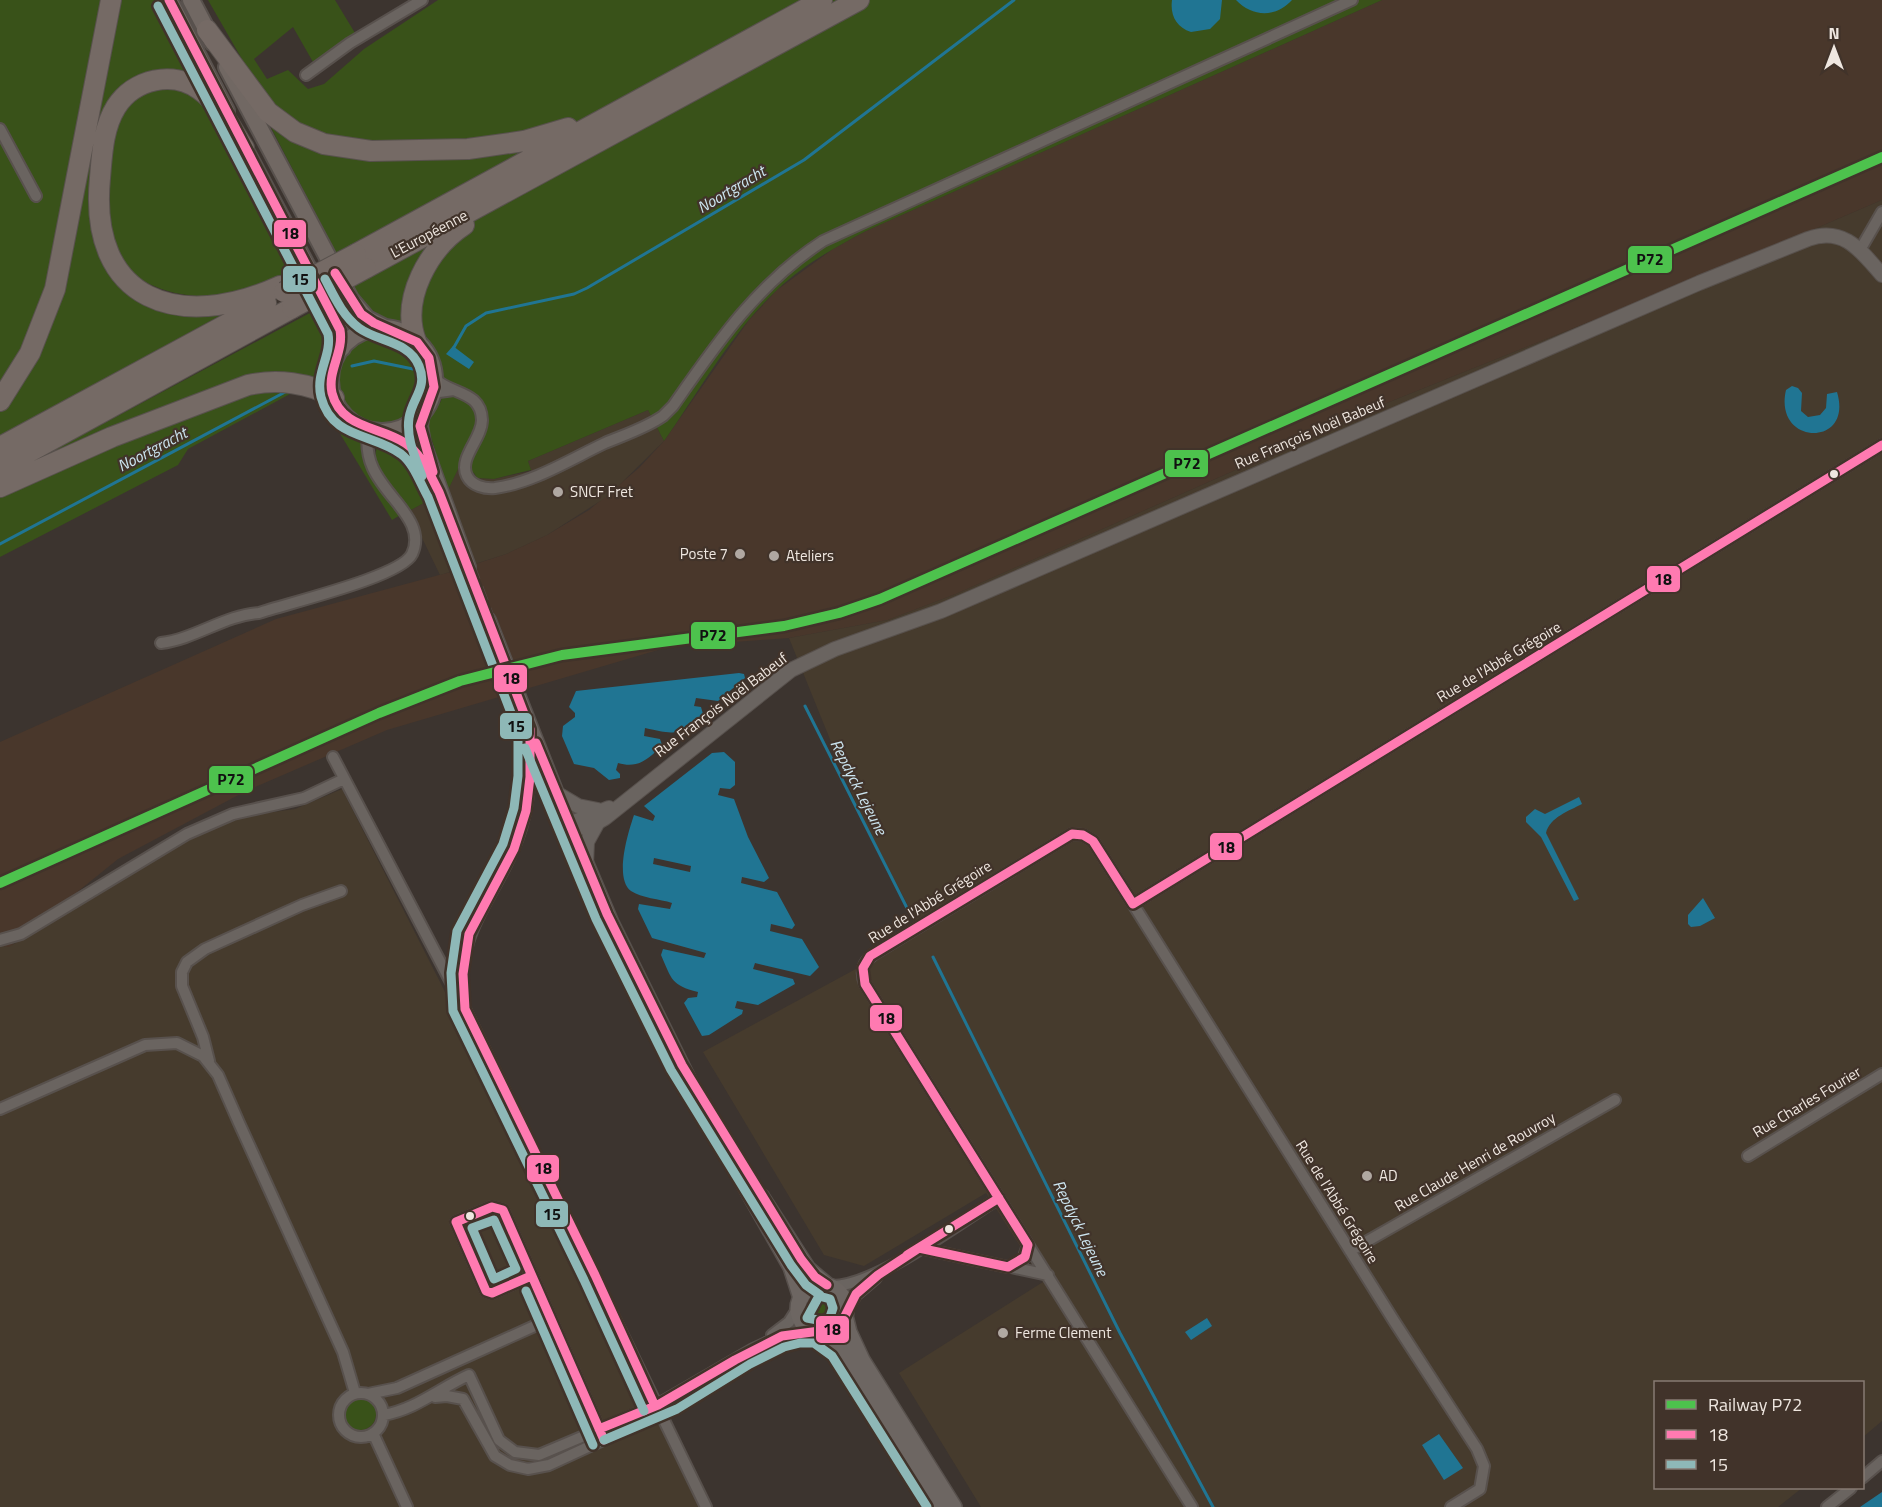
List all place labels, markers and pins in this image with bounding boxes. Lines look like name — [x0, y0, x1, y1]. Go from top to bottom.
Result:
unlabelled marker — [1828, 468, 1840, 480]
place label: SNCF Fret — [570, 480, 634, 503]
marker: SNCF Fret — [551, 485, 565, 499]
place label: Poste 7 — [680, 542, 728, 565]
place label: Ateliers — [786, 544, 834, 567]
marker: Poste 7 — [733, 547, 747, 561]
marker: Ateliers — [767, 549, 781, 563]
place label: AD — [1379, 1164, 1398, 1187]
marker: AD — [1360, 1169, 1374, 1183]
unlabelled marker — [464, 1210, 476, 1222]
unlabelled marker — [943, 1223, 955, 1235]
place label: Ferme Clement — [1015, 1321, 1112, 1344]
marker: Ferme Clement — [996, 1326, 1010, 1340]

